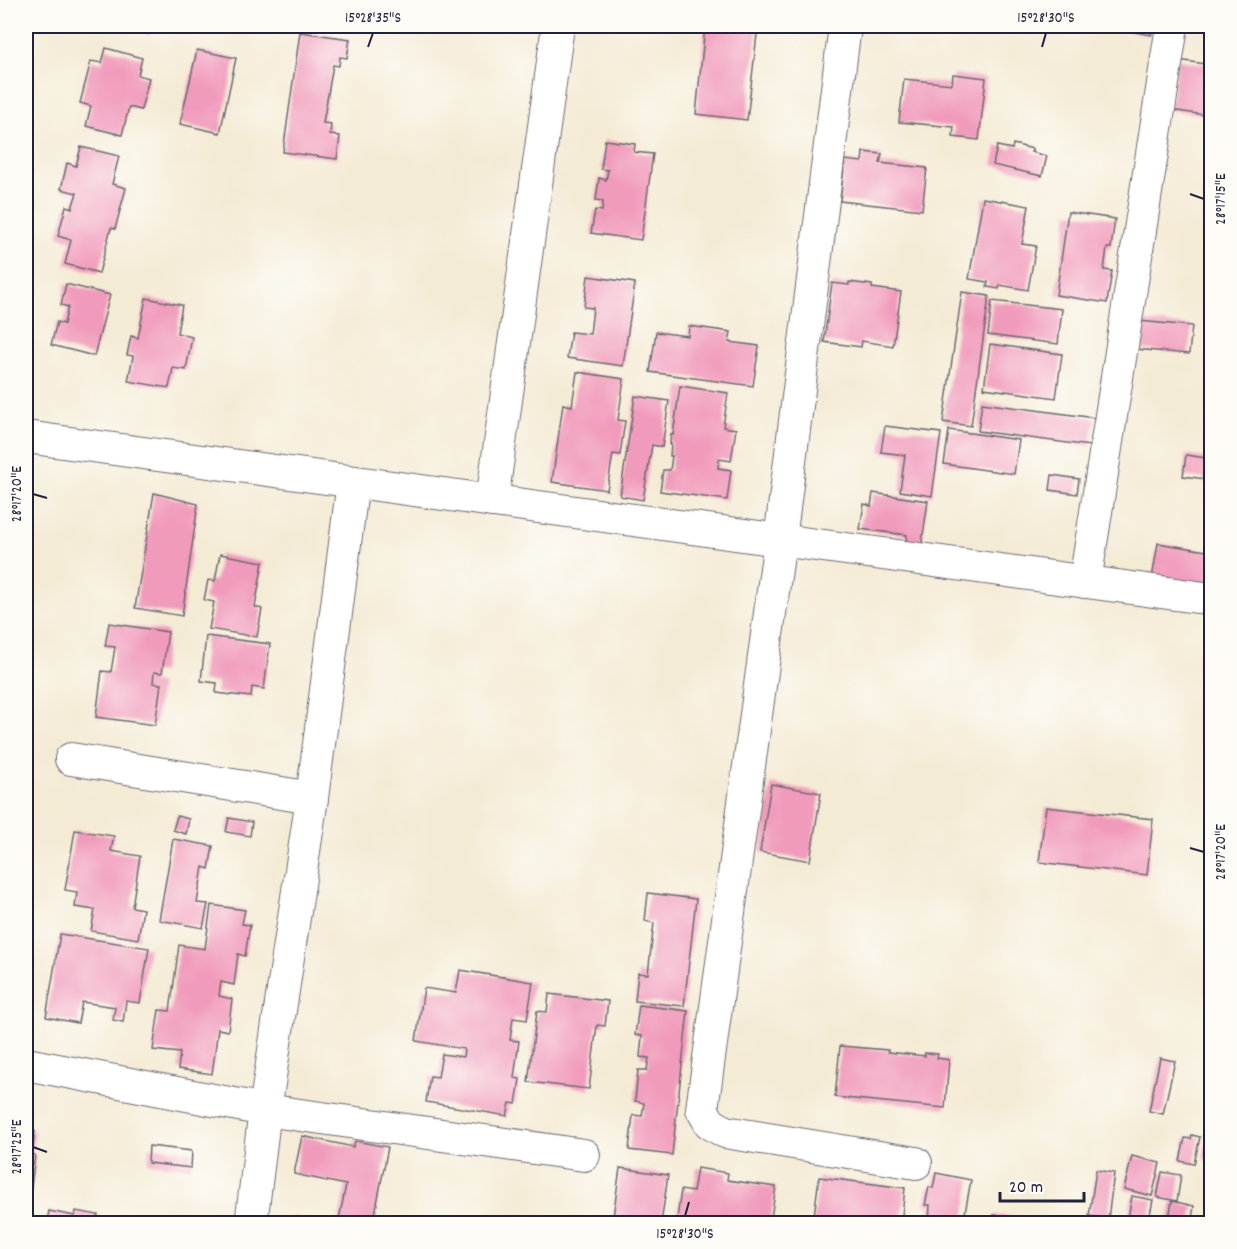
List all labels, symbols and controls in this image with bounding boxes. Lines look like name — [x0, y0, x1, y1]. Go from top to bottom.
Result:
text: 15°28'35"S — [345, 8, 401, 30]
text: 15°28'30"S — [1017, 8, 1075, 30]
text: 28°17'15"E — [1211, 173, 1233, 225]
text: 28°17'20"E — [7, 466, 29, 522]
text: 28°17'20"E — [1211, 824, 1233, 880]
text: 28°17'25"E — [7, 1119, 29, 1175]
scale bar — [1000, 1165, 1084, 1203]
text: 20 m — [1009, 1176, 1043, 1201]
text: 15°28'30"S — [656, 1224, 714, 1246]

